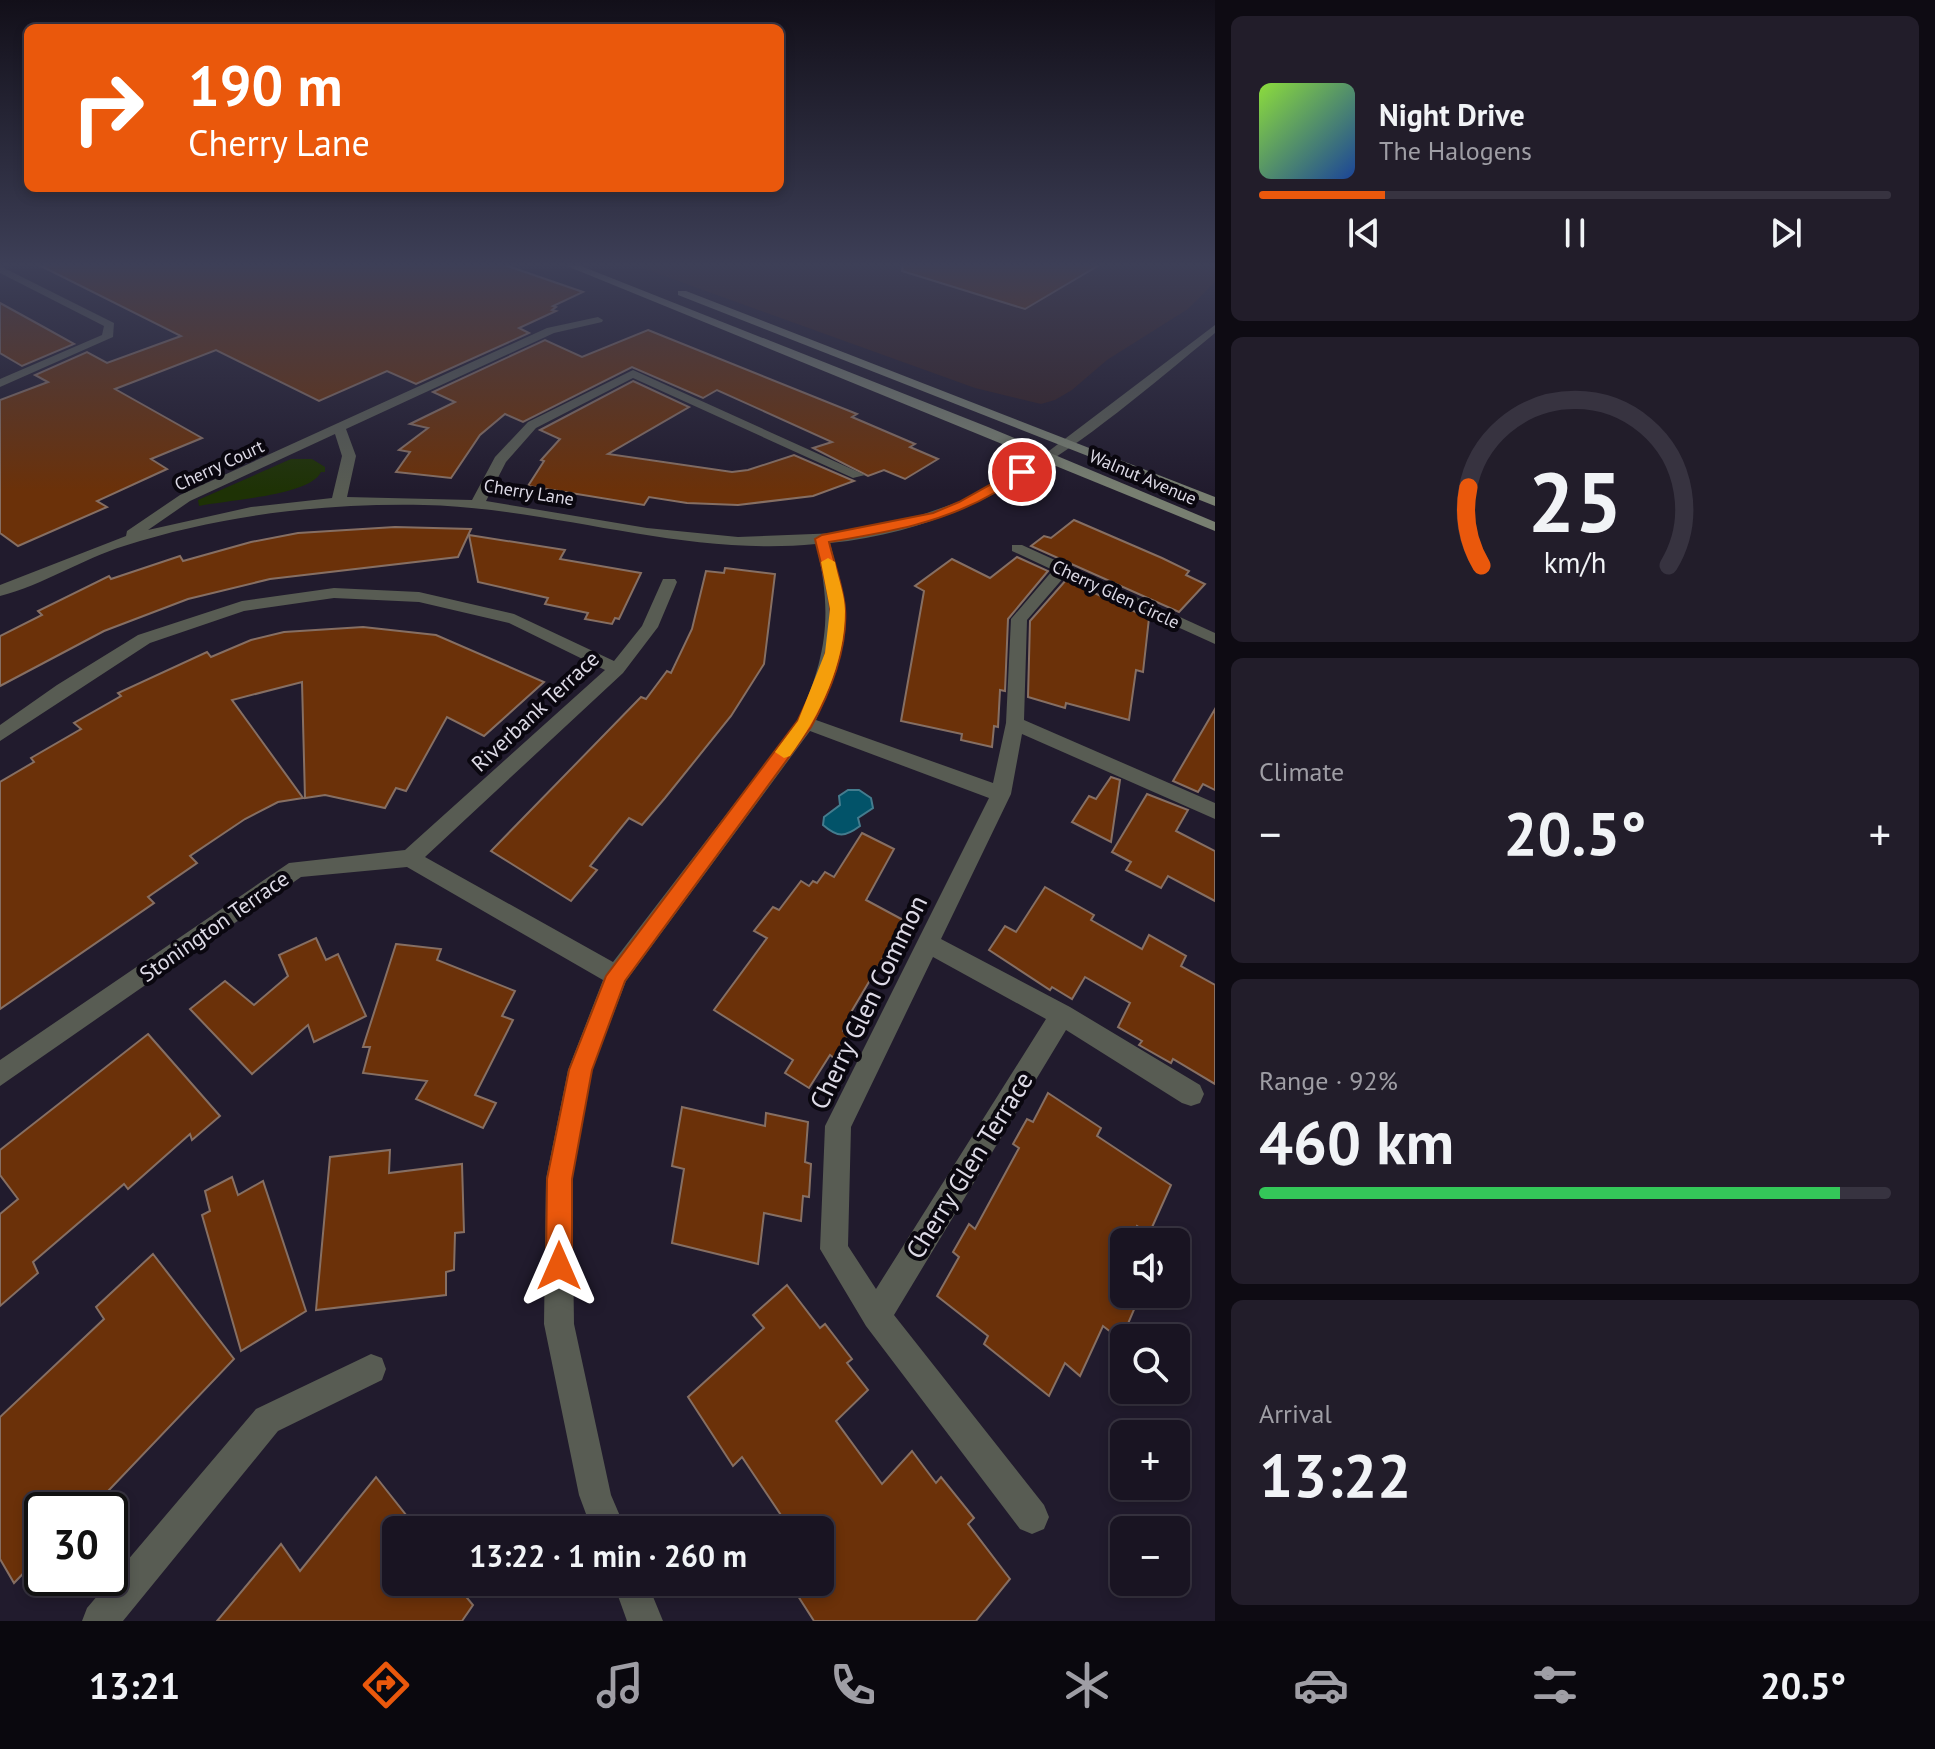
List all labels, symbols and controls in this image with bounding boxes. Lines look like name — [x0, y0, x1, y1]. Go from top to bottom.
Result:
text: 190 m — [188, 49, 343, 121]
icon: right — [56, 56, 160, 160]
text: Night Drive — [1379, 95, 1525, 134]
text: Cherry Lane — [188, 119, 370, 166]
text: The Halogens — [1379, 134, 1532, 167]
icon: previous — [1342, 211, 1386, 255]
icon: pause — [1553, 211, 1597, 255]
icon: next — [1764, 211, 1808, 255]
street label: Cherry Court — [171, 434, 267, 496]
pin — [988, 438, 1056, 506]
street label: Walnut Avenue — [1086, 444, 1200, 510]
text: 25 — [1528, 446, 1622, 554]
icon: arrive — [1000, 450, 1044, 494]
street label: Cherry Lane — [482, 474, 576, 510]
text: km/h — [1544, 544, 1606, 581]
street label: Cherry Glen Circle — [1049, 554, 1183, 634]
street label: Riverbank Terrace — [465, 645, 605, 777]
text: Climate — [1259, 755, 1344, 788]
text: 20.5° — [1503, 794, 1647, 872]
text: − — [1259, 805, 1281, 862]
text: + — [1869, 805, 1891, 862]
street label: Stonington Terrace — [134, 864, 294, 988]
street label: Cherry Glen Common — [802, 890, 934, 1114]
text: Range · 92% — [1259, 1064, 1398, 1097]
street label: Cherry Glen Terrace — [898, 1065, 1040, 1265]
text: 460 km — [1259, 1103, 1454, 1181]
position arrow — [517, 1224, 601, 1308]
map controls — [1110, 1228, 1190, 1596]
button: sound — [1110, 1228, 1190, 1308]
button: search — [1110, 1324, 1190, 1404]
text: Arrival — [1259, 1397, 1332, 1430]
button: + — [1110, 1420, 1190, 1500]
text: 13:22 — [1259, 1436, 1411, 1514]
speed limit sign: 30 — [24, 1492, 128, 1596]
button: − — [1110, 1516, 1190, 1596]
text: 13:22 · 1 min · 260 m — [469, 1536, 747, 1575]
icon: directions — [358, 1657, 414, 1713]
icon: music — [592, 1657, 648, 1713]
icon: phone — [825, 1657, 881, 1713]
icon: climate — [1059, 1657, 1115, 1713]
icon: car — [1293, 1657, 1349, 1713]
icon: filters — [1527, 1657, 1583, 1713]
text: 13:21 — [89, 1662, 180, 1709]
text: 20.5° — [1760, 1662, 1846, 1709]

